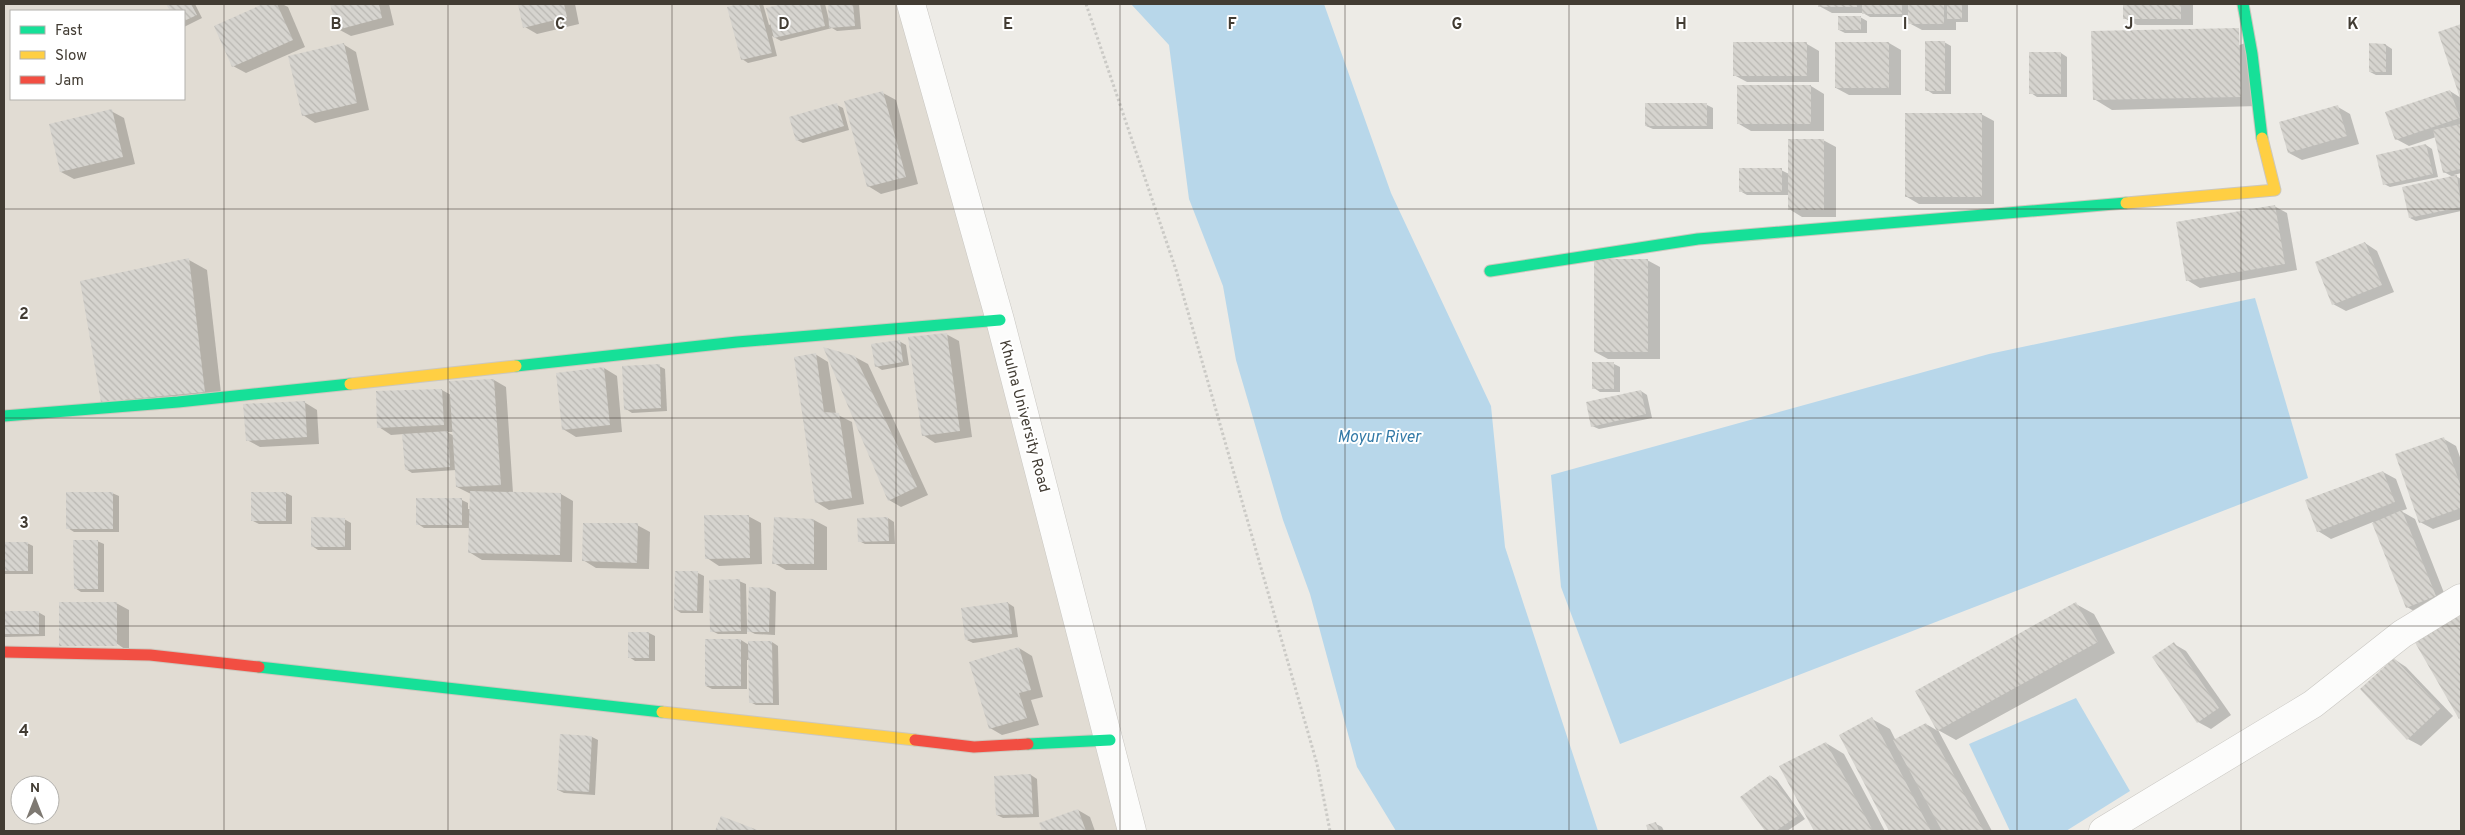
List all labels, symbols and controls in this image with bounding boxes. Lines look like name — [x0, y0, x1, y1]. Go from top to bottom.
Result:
legend — [10, 10, 185, 100]
text: B — [330, 15, 342, 35]
text: C — [555, 15, 565, 35]
text: D — [778, 15, 790, 35]
text: E — [1003, 15, 1013, 35]
text: F — [1227, 15, 1237, 35]
text: G — [1452, 15, 1462, 35]
text: H — [1675, 15, 1687, 35]
text: I — [1903, 15, 1907, 35]
text: J — [2125, 15, 2133, 35]
text: K — [2347, 15, 2359, 35]
text: Fast — [55, 22, 83, 41]
text: Slow — [55, 47, 87, 66]
text: Jam — [55, 72, 84, 91]
text: 2 — [19, 305, 29, 325]
street label: Khulna University Road — [994, 338, 1053, 495]
water label: Moyur River — [1337, 428, 1423, 448]
text: 3 — [19, 514, 29, 534]
text: 4 — [19, 722, 29, 742]
north arrow — [10, 775, 60, 825]
text: N — [30, 780, 40, 797]

